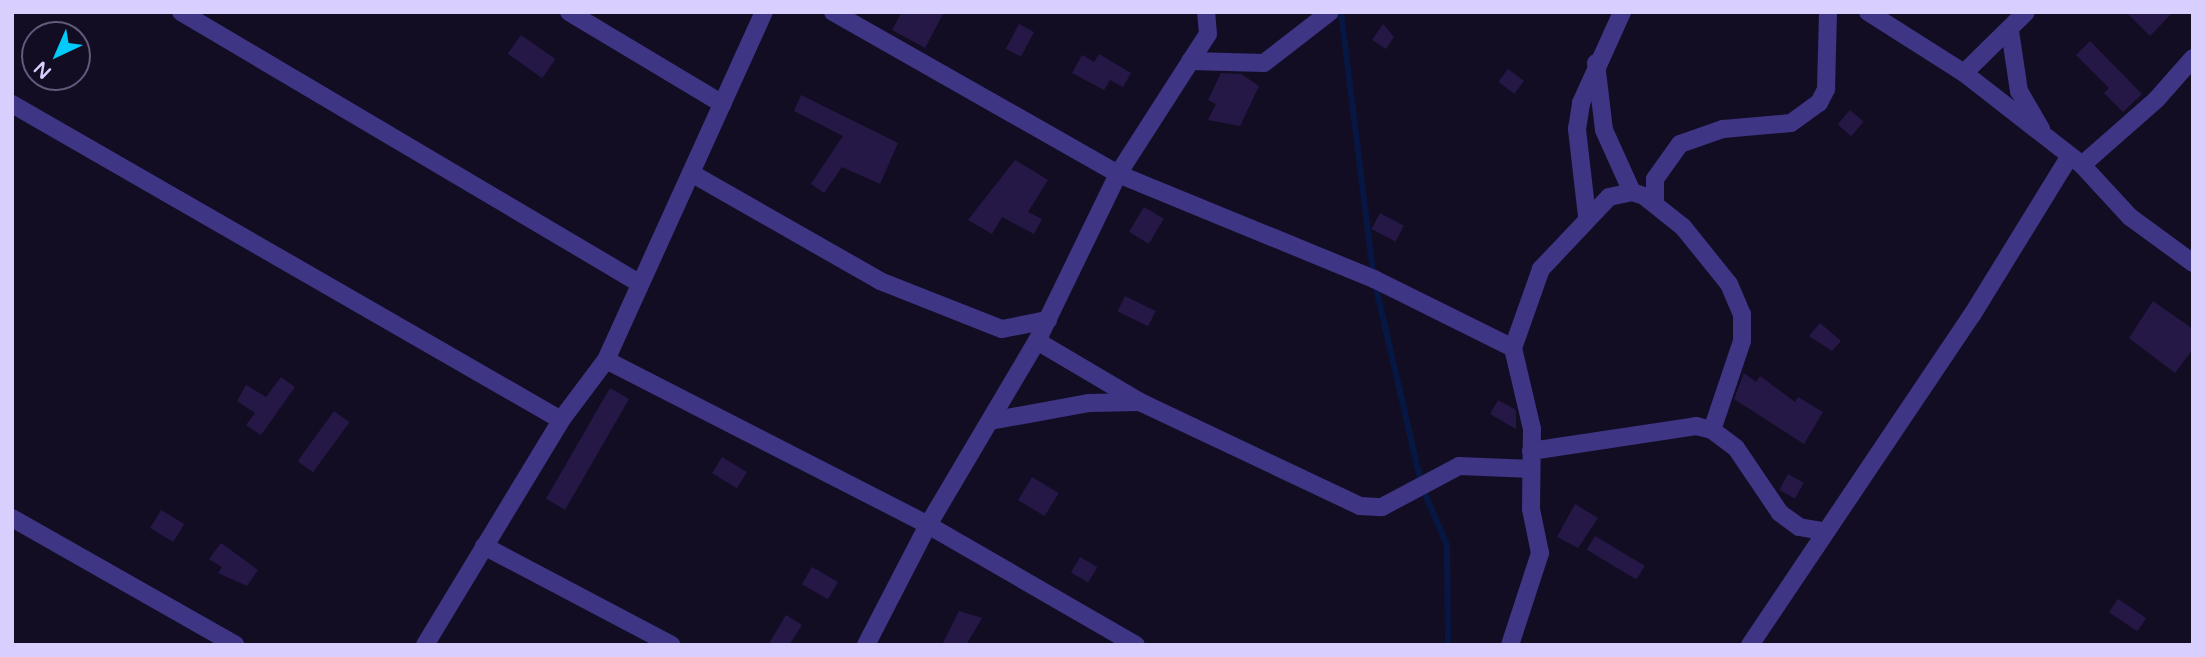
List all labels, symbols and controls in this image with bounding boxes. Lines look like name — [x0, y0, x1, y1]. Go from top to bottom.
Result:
north arrow — [21, 21, 91, 91]
text: N — [30, 56, 56, 83]

